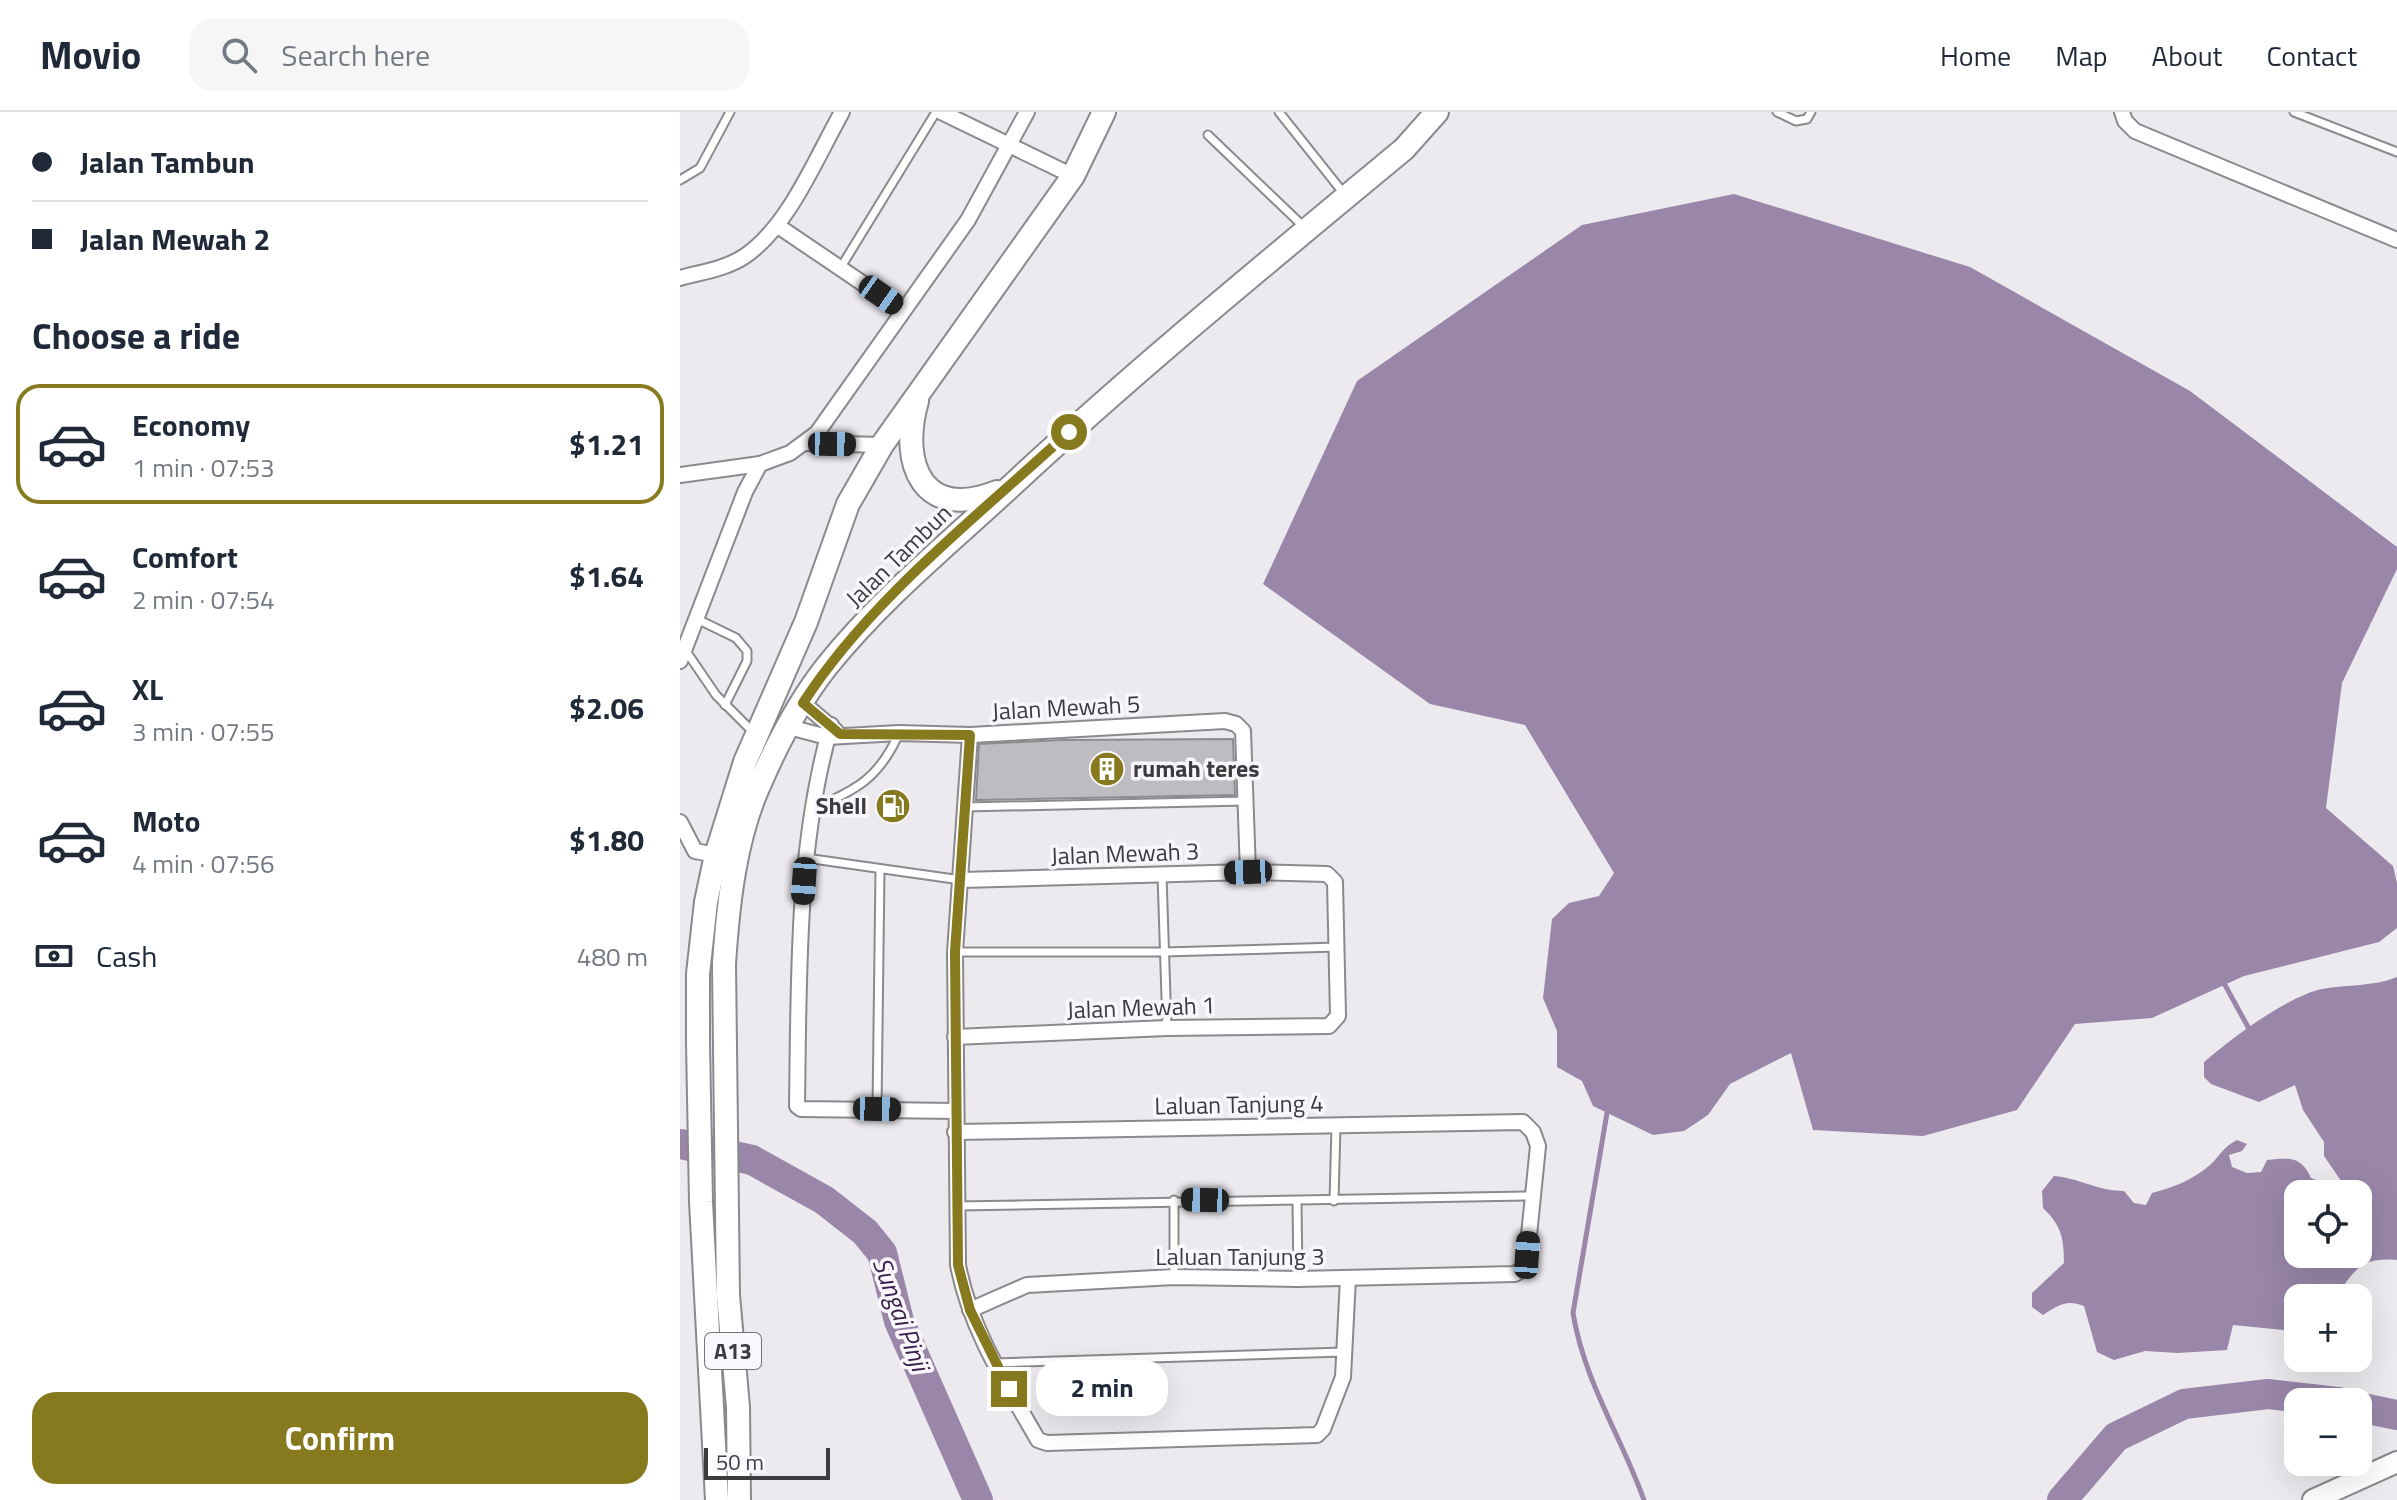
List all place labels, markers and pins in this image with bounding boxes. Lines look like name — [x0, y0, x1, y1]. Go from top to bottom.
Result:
building icon: rumah teres — [1088, 750, 1126, 788]
place label: rumah teres — [1133, 750, 1260, 786]
place label: Shell — [815, 787, 867, 823]
fuel station icon: Shell — [874, 787, 912, 825]

